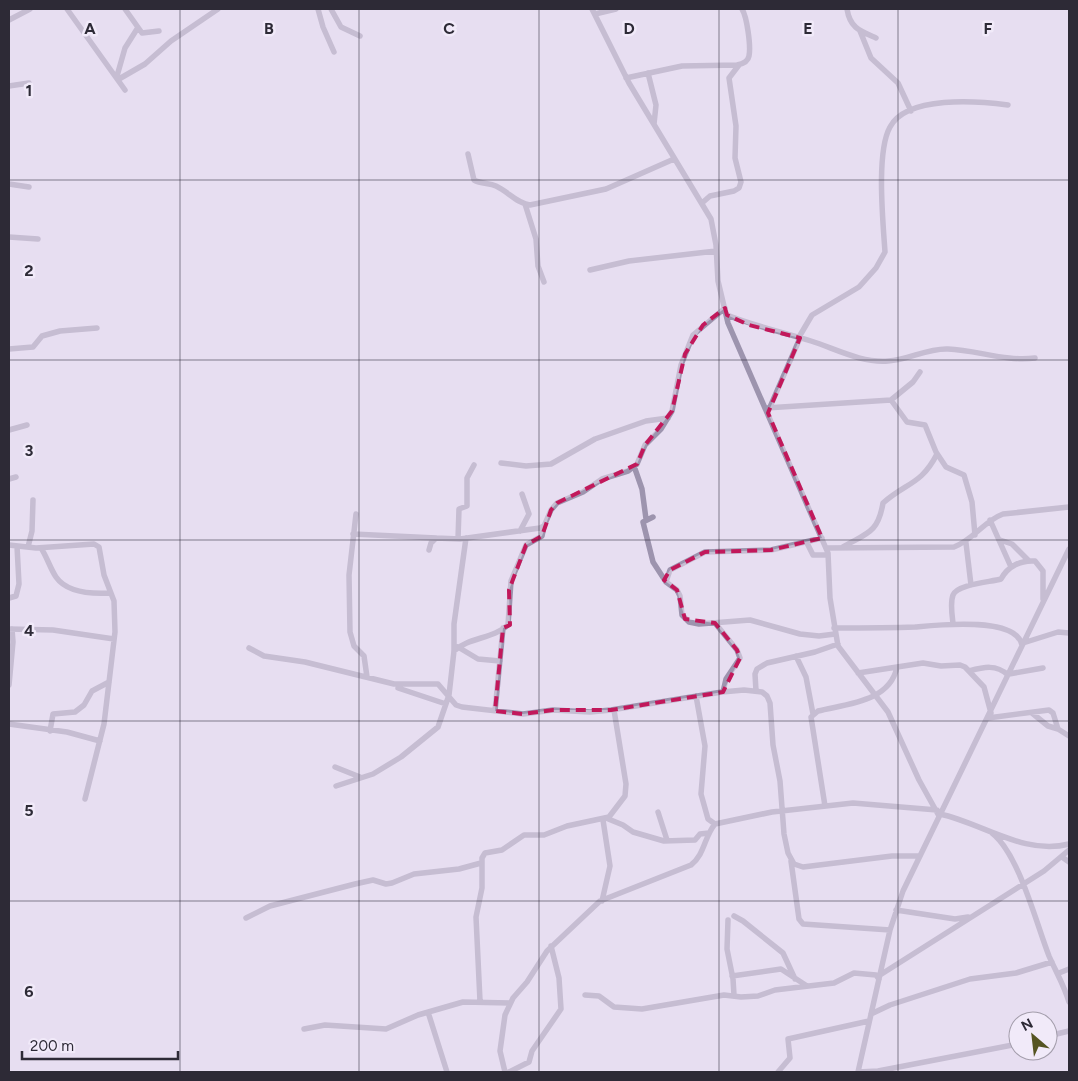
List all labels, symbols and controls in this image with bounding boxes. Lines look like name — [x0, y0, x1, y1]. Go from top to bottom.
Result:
text: A — [84, 19, 96, 38]
text: B — [264, 19, 274, 38]
text: C — [443, 19, 455, 38]
text: D — [623, 19, 635, 38]
text: E — [803, 19, 813, 38]
text: F — [984, 19, 993, 38]
text: 1 — [26, 81, 32, 100]
text: 2 — [24, 261, 34, 280]
text: 3 — [25, 441, 34, 460]
text: 4 — [24, 621, 34, 640]
text: 5 — [24, 801, 34, 820]
text: 6 — [24, 982, 34, 1001]
north arrow — [1008, 1011, 1058, 1061]
text: N — [1018, 1015, 1036, 1035]
scale bar — [22, 1028, 179, 1060]
text: 200 m — [30, 1037, 74, 1055]

